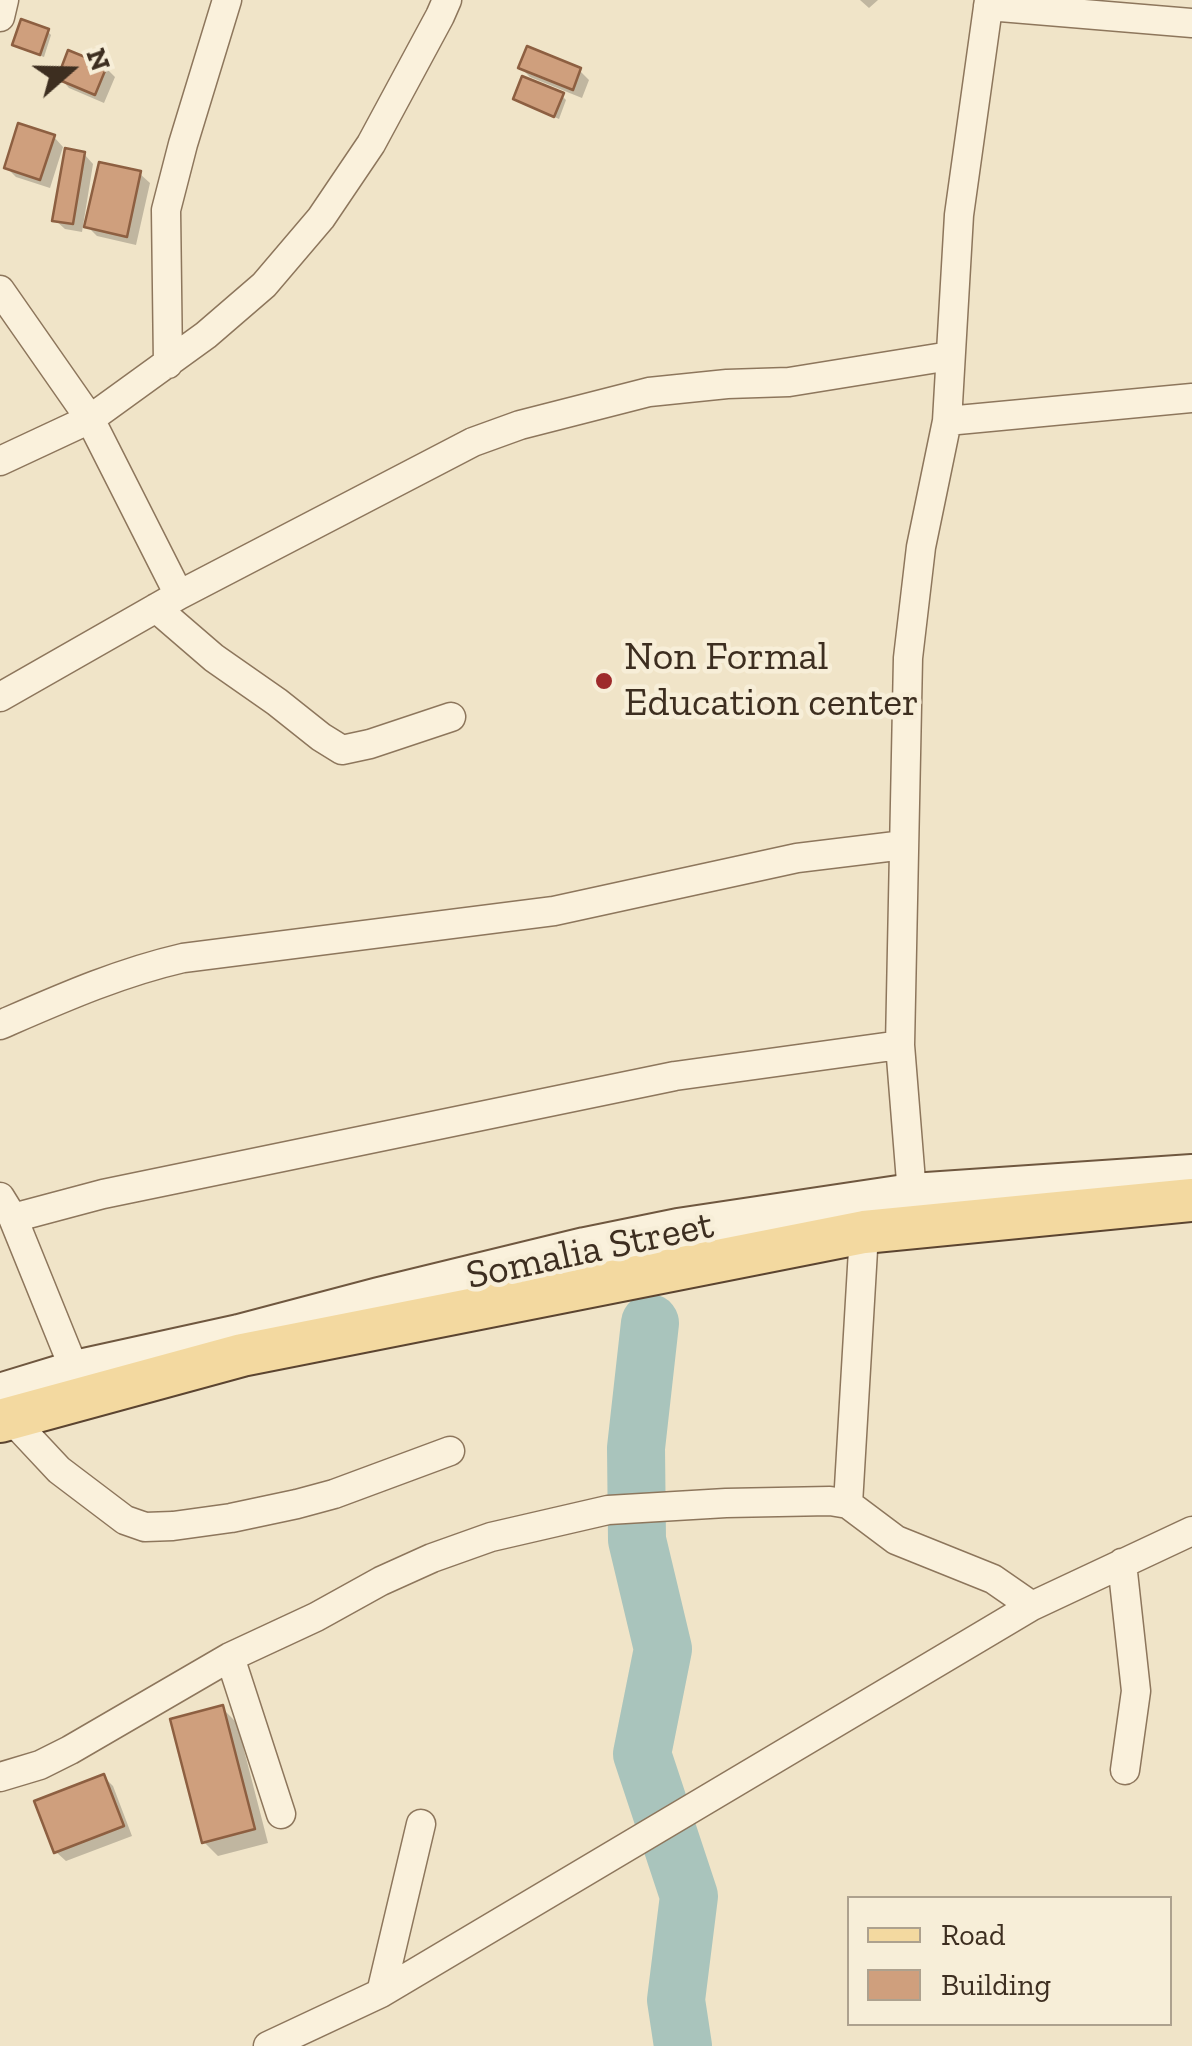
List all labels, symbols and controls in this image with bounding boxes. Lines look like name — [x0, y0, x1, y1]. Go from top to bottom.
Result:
north arrow — [20, 20, 120, 120]
text: N — [80, 44, 118, 75]
place label: Non Formal Education center — [624, 634, 919, 728]
marker: Non Formal Education center — [593, 670, 615, 692]
street label: Somalia Street — [462, 1201, 718, 1301]
legend — [847, 1896, 1172, 2026]
text: Road — [941, 1917, 1006, 1953]
text: Building — [941, 1967, 1051, 2003]

